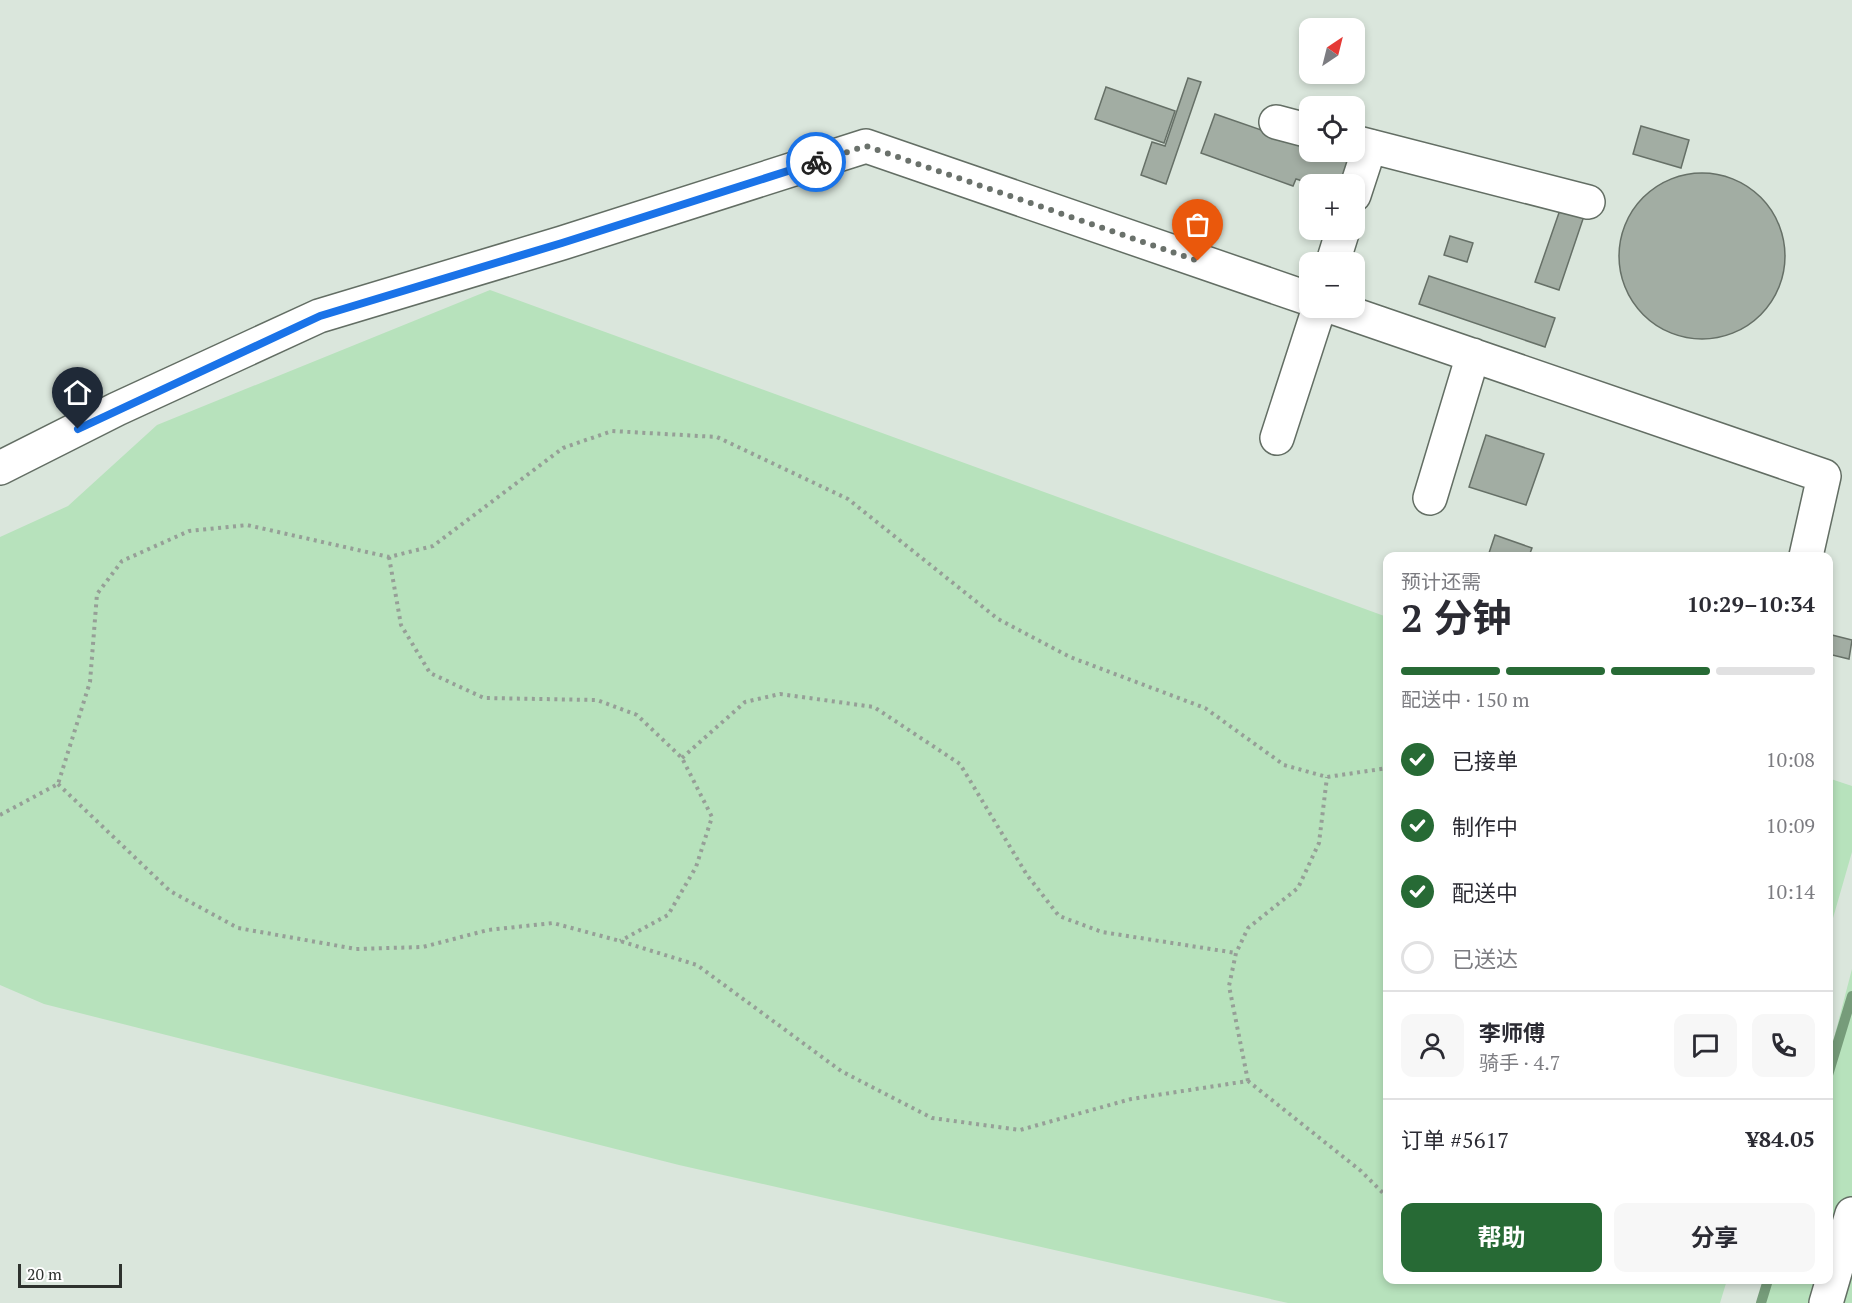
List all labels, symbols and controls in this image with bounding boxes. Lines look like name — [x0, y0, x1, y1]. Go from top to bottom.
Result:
north arrow — [1299, 18, 1365, 84]
map controls — [1299, 18, 1365, 318]
button: locate — [1299, 96, 1365, 162]
courier — [786, 132, 846, 192]
icon: bike — [800, 146, 833, 179]
button: + — [1299, 174, 1365, 240]
pin — [1172, 199, 1223, 261]
icon: bag — [1181, 208, 1214, 241]
button: − — [1299, 252, 1365, 318]
pin — [52, 367, 103, 429]
icon: home — [61, 376, 94, 409]
text: 预计还需 — [1401, 568, 1481, 595]
text: 10:29–10:34 — [1687, 589, 1815, 618]
text: 2 分钟 — [1401, 591, 1512, 643]
text: 配送中 · 150 m — [1401, 686, 1530, 713]
icon: check — [1401, 743, 1434, 776]
text: 已接单 — [1452, 746, 1518, 775]
text: 10:08 — [1766, 746, 1815, 773]
icon: check — [1401, 809, 1434, 842]
text: 制作中 — [1452, 812, 1518, 841]
text: 10:09 — [1766, 812, 1815, 839]
icon: check — [1401, 875, 1434, 908]
text: 配送中 — [1452, 878, 1518, 907]
text: 10:14 — [1766, 878, 1815, 905]
text: 已送达 — [1452, 944, 1518, 973]
button: person — [1401, 1014, 1464, 1077]
button: chat — [1674, 1014, 1737, 1077]
button: phone — [1752, 1014, 1815, 1077]
text: 李师傅 — [1479, 1018, 1545, 1047]
text: 骑手 · 4.7 — [1479, 1049, 1560, 1076]
text: ¥84.05 — [1746, 1124, 1815, 1153]
text: 订单 #5617 — [1401, 1125, 1509, 1154]
button: 帮助 — [1401, 1203, 1602, 1272]
button: 分享 — [1614, 1203, 1815, 1272]
scale bar — [18, 1261, 122, 1288]
text: 20 m — [27, 1263, 62, 1285]

